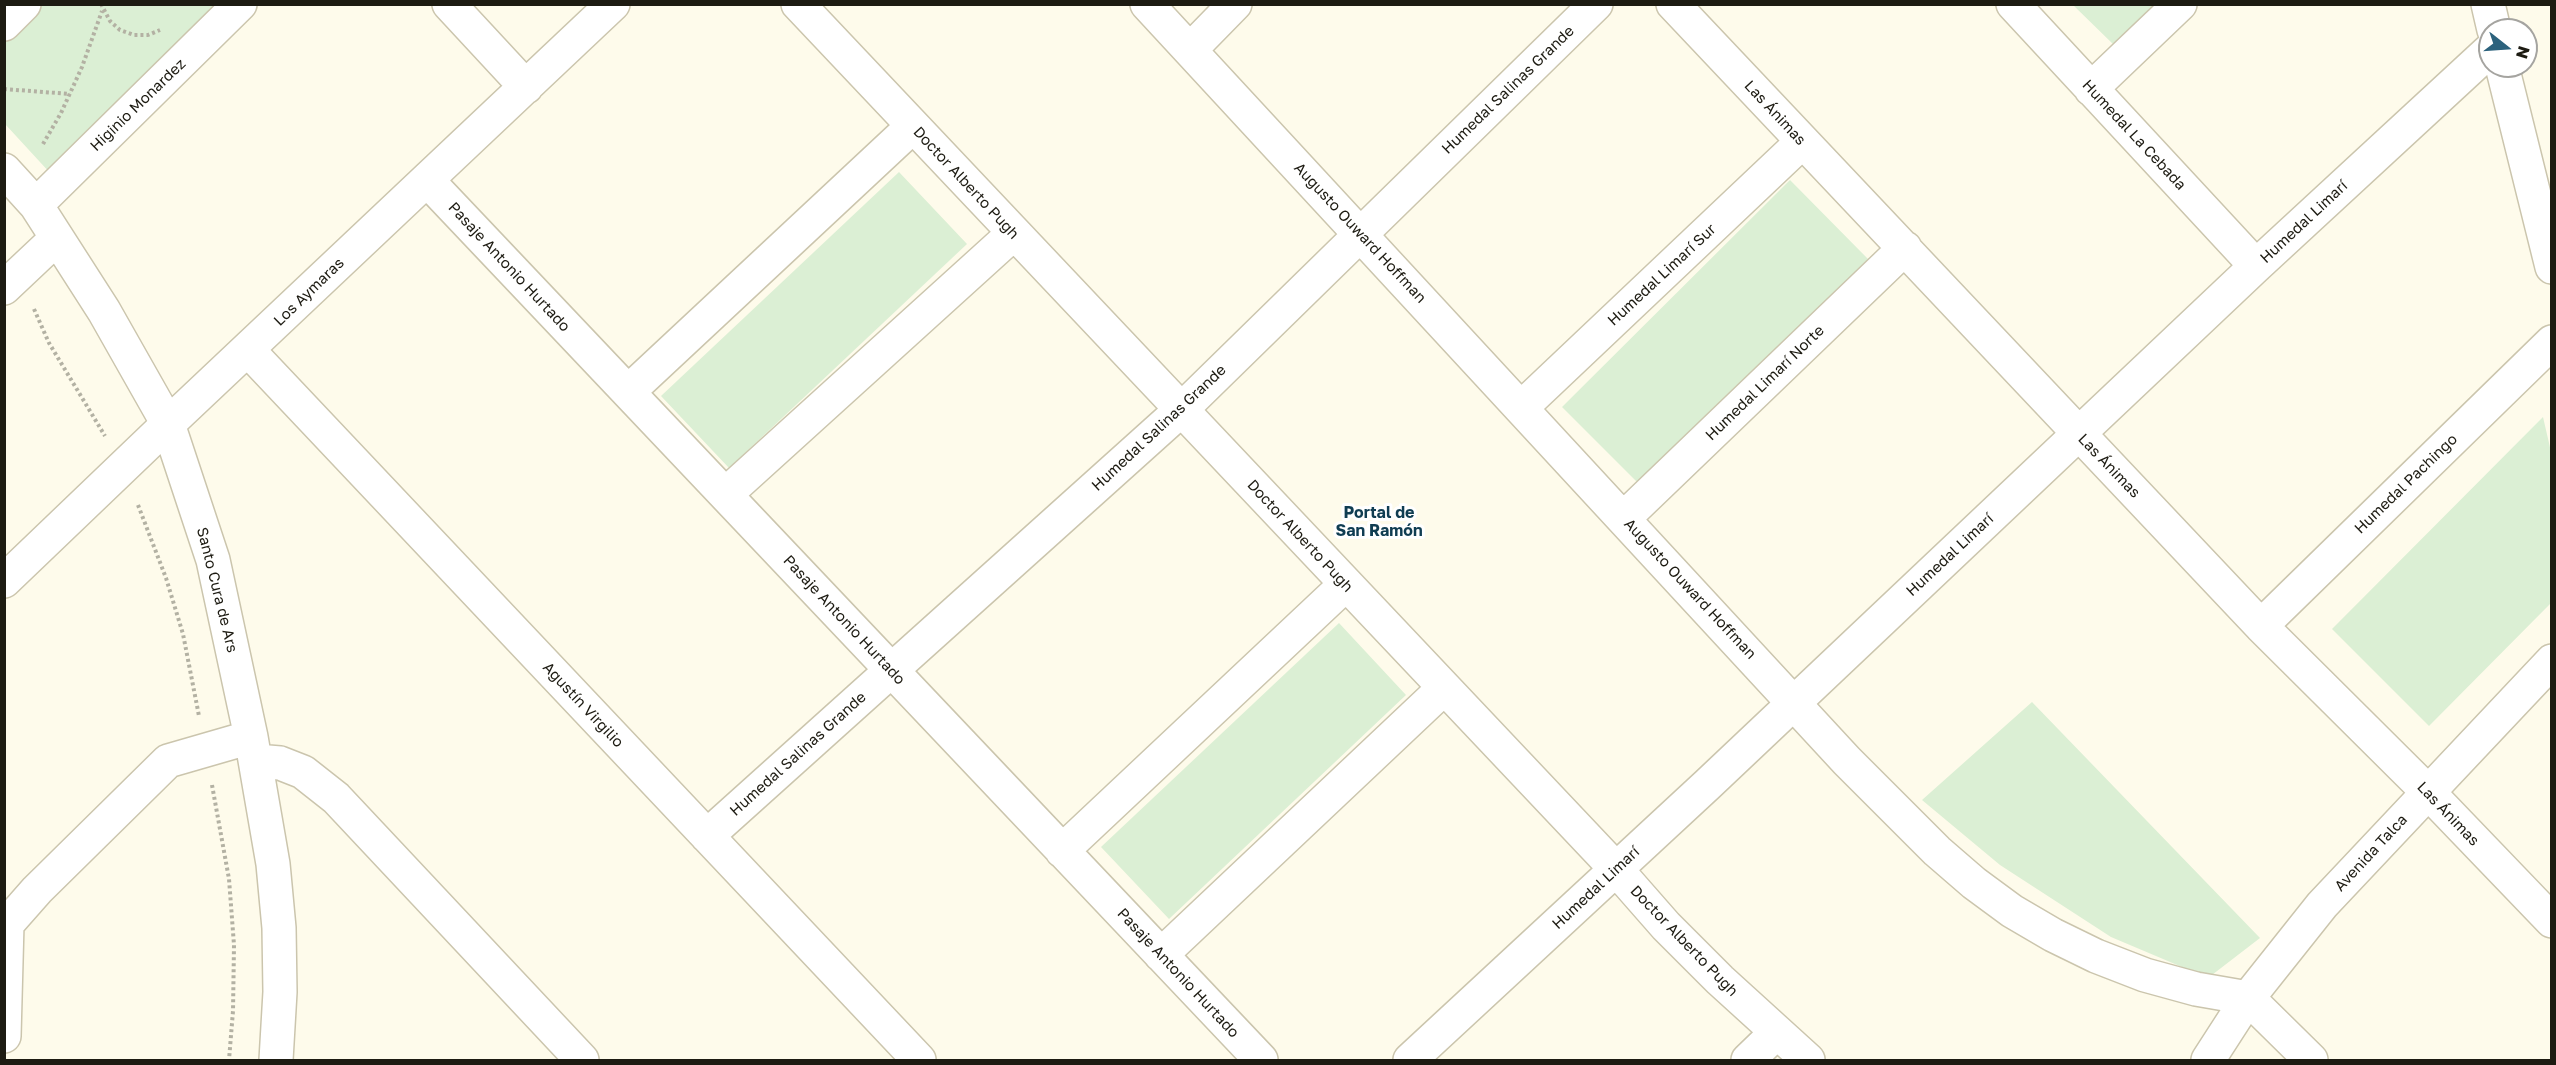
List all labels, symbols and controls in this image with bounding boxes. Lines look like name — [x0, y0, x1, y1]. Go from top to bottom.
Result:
north arrow — [2478, 18, 2538, 78]
street label: Humedal Salinas Grande — [1438, 22, 1578, 158]
text: N — [2512, 44, 2535, 61]
street label: Higinio Monardez — [87, 55, 189, 155]
street label: Humedal La Cebada — [2078, 76, 2190, 194]
street label: Las Ánimas — [1741, 77, 1809, 149]
street label: Doctor Alberto Pugh — [909, 123, 1023, 243]
street label: Augusto Ouward Hoffman — [1290, 159, 1430, 307]
street label: Humedal Limarí — [2257, 177, 2351, 267]
street label: Pasaje Antonio Hurtado — [444, 199, 574, 335]
street label: Humedal Limarí Sur — [1604, 220, 1720, 330]
street label: Los Aymaras — [270, 254, 348, 330]
street label: Humedal Limarí Norte — [1702, 322, 1828, 444]
street label: Humedal Salinas Grande — [1088, 361, 1230, 495]
street label: Las Ánimas — [2074, 430, 2144, 502]
street label: Humedal Pachingo — [2351, 430, 2461, 538]
street label: Doctor Alberto Pugh — [1243, 476, 1357, 596]
district label: Portal de San Ramón — [1335, 503, 1423, 541]
street label: Humedal Limarí — [1903, 510, 1997, 600]
street label: Augusto Ouward Hoffman — [1620, 515, 1760, 663]
street label: Santo Cura de Ars — [193, 525, 241, 655]
street label: Pasaje Antonio Hurtado — [779, 552, 909, 688]
street label: Agustín Virgilio — [539, 659, 627, 751]
street label: Humedal Salinas Grande — [726, 688, 870, 820]
street label: Las Ánimas — [2413, 778, 2483, 850]
street label: Avenida Talca — [2331, 811, 2411, 895]
street label: Humedal Limarí — [1549, 843, 1643, 933]
street label: Doctor Alberto Pugh — [1626, 882, 1742, 1000]
street label: Pasaje Antonio Hurtado — [1113, 905, 1243, 1041]

